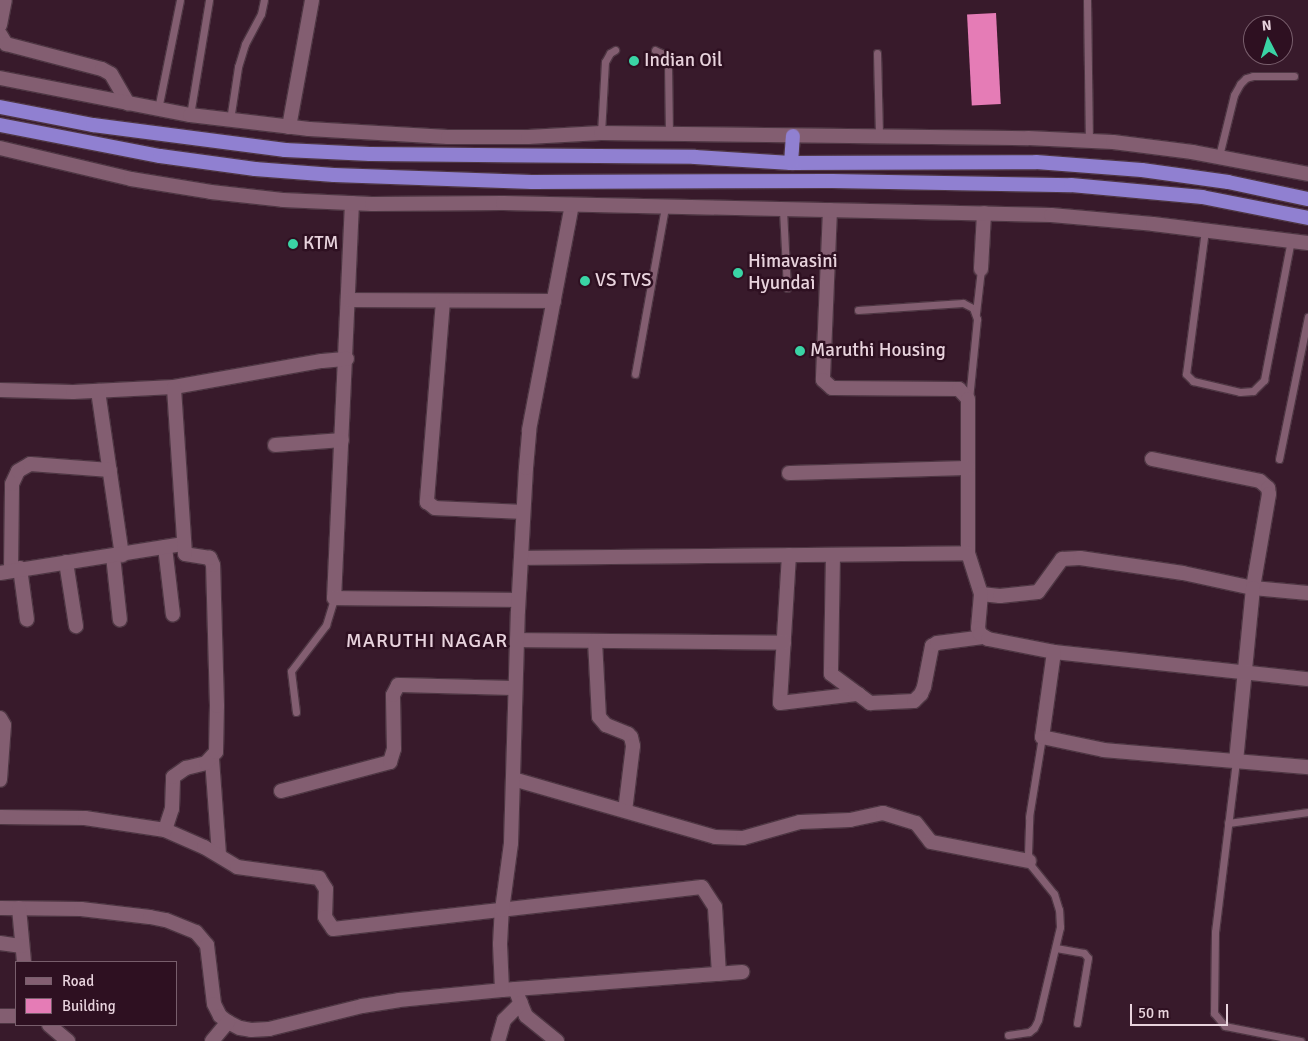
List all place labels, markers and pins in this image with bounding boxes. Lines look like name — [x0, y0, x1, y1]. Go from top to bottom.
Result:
place label: Indian Oil — [644, 50, 723, 72]
marker: Indian Oil — [628, 55, 640, 67]
place label: KTM — [303, 233, 339, 255]
marker: KTM — [287, 238, 299, 250]
place label: Himavasini Hyundai — [748, 251, 838, 295]
marker: Himavasini Hyundai — [732, 267, 744, 279]
place label: VS TVS — [595, 270, 651, 292]
marker: VS TVS — [579, 275, 591, 287]
place label: Maruthi Housing — [810, 340, 946, 362]
marker: Maruthi Housing — [794, 345, 806, 357]

